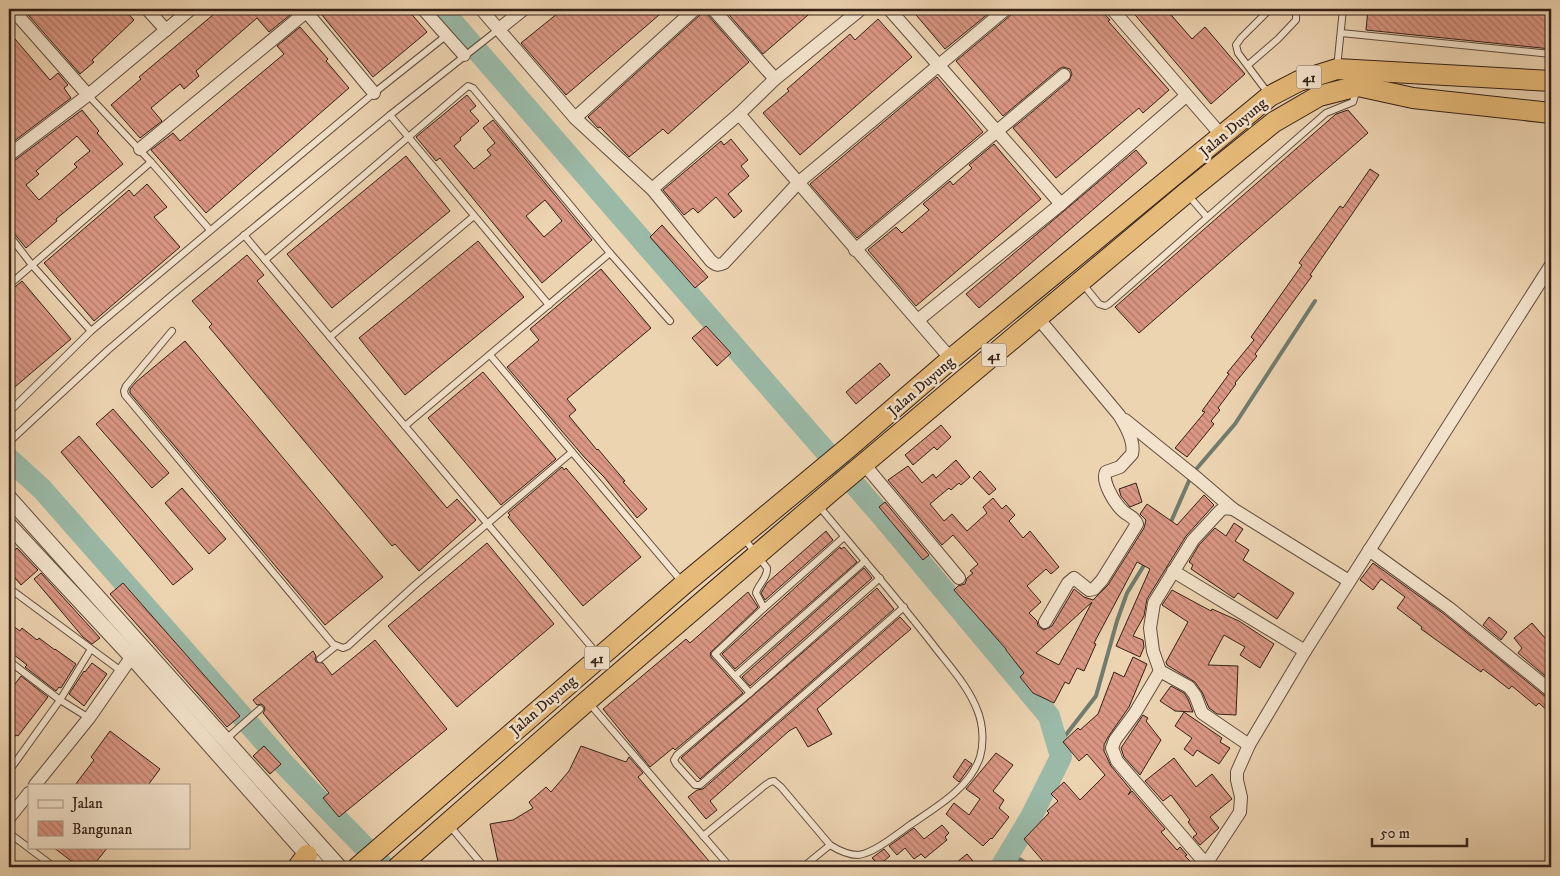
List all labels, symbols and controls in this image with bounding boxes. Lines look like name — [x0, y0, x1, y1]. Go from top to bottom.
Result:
road number: 41 — [1296, 66, 1322, 88]
street label: Jalan Duyung — [1194, 93, 1271, 162]
road number: 41 — [982, 344, 1006, 366]
street label: Jalan Duyung — [883, 352, 959, 422]
road number: 41 — [584, 646, 610, 670]
street label: Jalan Duyung — [505, 671, 581, 741]
legend — [28, 784, 190, 848]
text: Jalan — [70, 794, 103, 813]
scale bar — [1372, 816, 1468, 848]
text: Bangunan — [72, 820, 132, 839]
text: 50 m — [1380, 824, 1410, 843]

